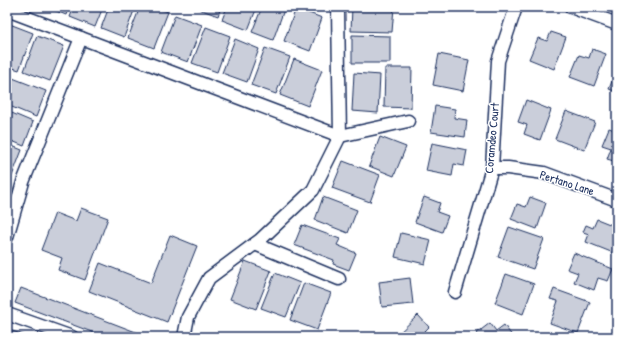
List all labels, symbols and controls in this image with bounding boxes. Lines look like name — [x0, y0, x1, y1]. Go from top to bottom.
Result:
street label: Coramdeo Court — [480, 101, 503, 174]
street label: Pertano Lane — [538, 166, 597, 199]

